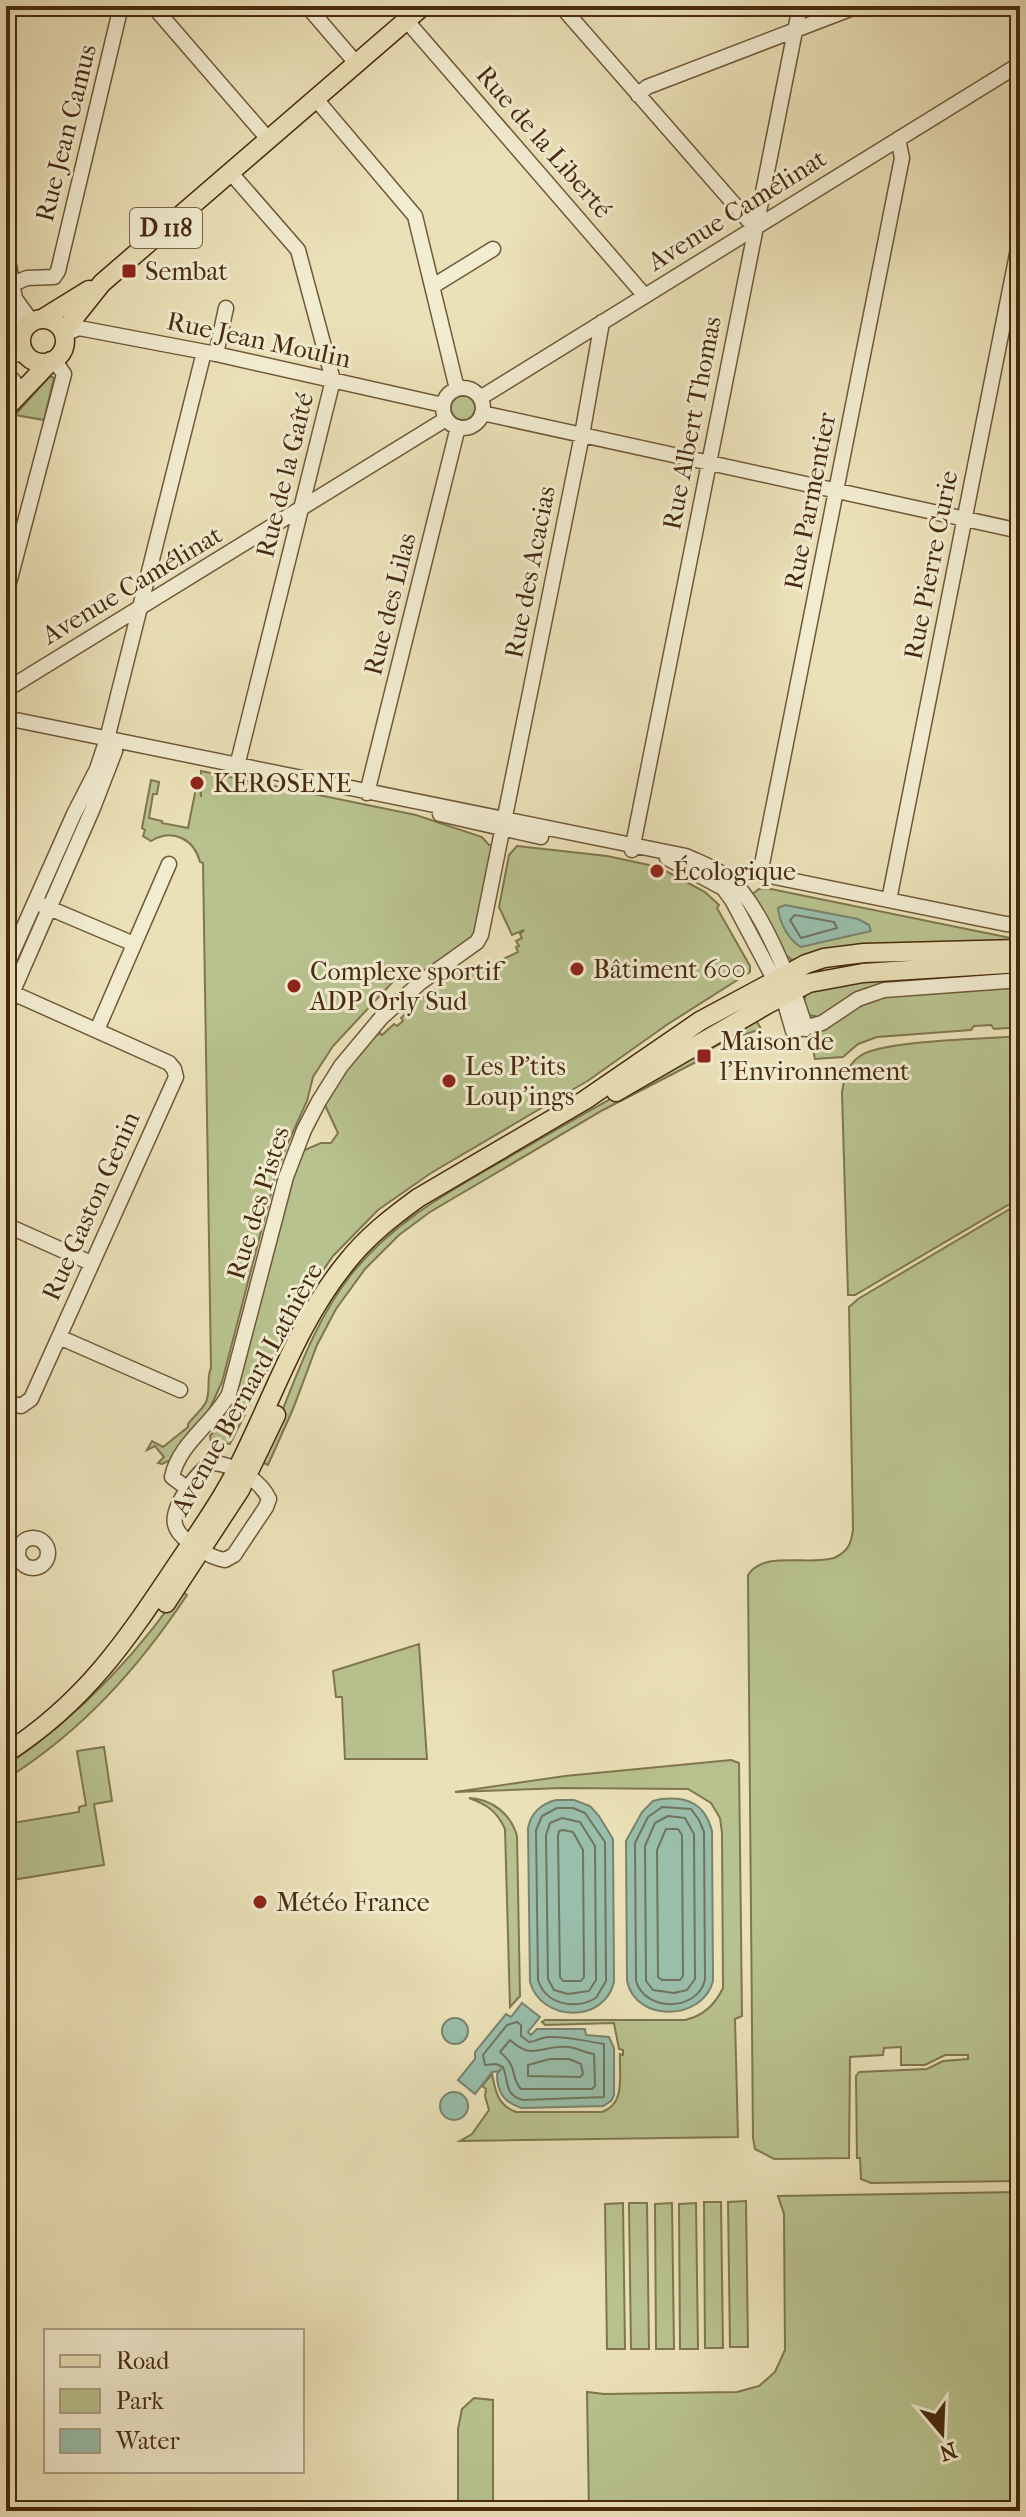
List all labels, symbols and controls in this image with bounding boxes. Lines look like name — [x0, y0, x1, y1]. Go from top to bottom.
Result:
street label: Rue Jean Camus — [29, 41, 103, 225]
street label: Rue de la Liberté — [469, 59, 619, 225]
street label: Avenue Camélinat — [641, 142, 833, 278]
road number: D 118 — [130, 208, 202, 248]
place label: Sembat — [145, 256, 228, 287]
marker: Sembat — [120, 262, 138, 280]
street label: Rue Jean Moulin — [164, 305, 354, 375]
street label: Rue Albert Thomas — [656, 314, 728, 532]
street label: Rue de la Gaîté — [250, 389, 321, 561]
street label: Rue Parmentier — [778, 410, 842, 592]
street label: Rue Pierre Curie — [898, 468, 965, 662]
street label: Rue des Acacias — [498, 483, 562, 661]
street label: Avenue Camélinat — [35, 519, 228, 651]
street label: Rue des Lilas — [357, 530, 423, 678]
place label: KEROSENE — [213, 768, 351, 799]
marker: KEROSENE — [188, 774, 206, 792]
place label: Écologique — [673, 855, 796, 887]
marker: Écologique — [648, 862, 666, 880]
place label: Bâtiment 600 — [593, 954, 746, 985]
place label: Complexe sportif ADP Orly Sud — [309, 956, 506, 1017]
marker: Bâtiment 600 — [568, 960, 586, 978]
marker: Complexe sportif ADP Orly Sud — [285, 977, 303, 995]
place label: Maison de l'Environnement — [719, 1026, 910, 1087]
marker: Maison de l'Environnement — [695, 1047, 713, 1065]
place label: Les P'tits Loup'ings — [465, 1051, 574, 1112]
marker: Les P'tits Loup'ings — [440, 1072, 458, 1090]
street label: Rue Gaston Genin — [35, 1107, 147, 1305]
street label: Rue des Pistes — [220, 1123, 296, 1283]
street label: Avenue Bernard Lathière — [164, 1257, 329, 1521]
place label: Météo France — [276, 1887, 430, 1918]
marker: Météo France — [251, 1893, 269, 1911]
legend — [44, 2329, 304, 2473]
text: Road — [116, 2347, 170, 2375]
text: Park — [116, 2387, 164, 2415]
north arrow — [902, 2393, 982, 2473]
text: Water — [115, 2427, 180, 2455]
text: N — [936, 2436, 960, 2466]

